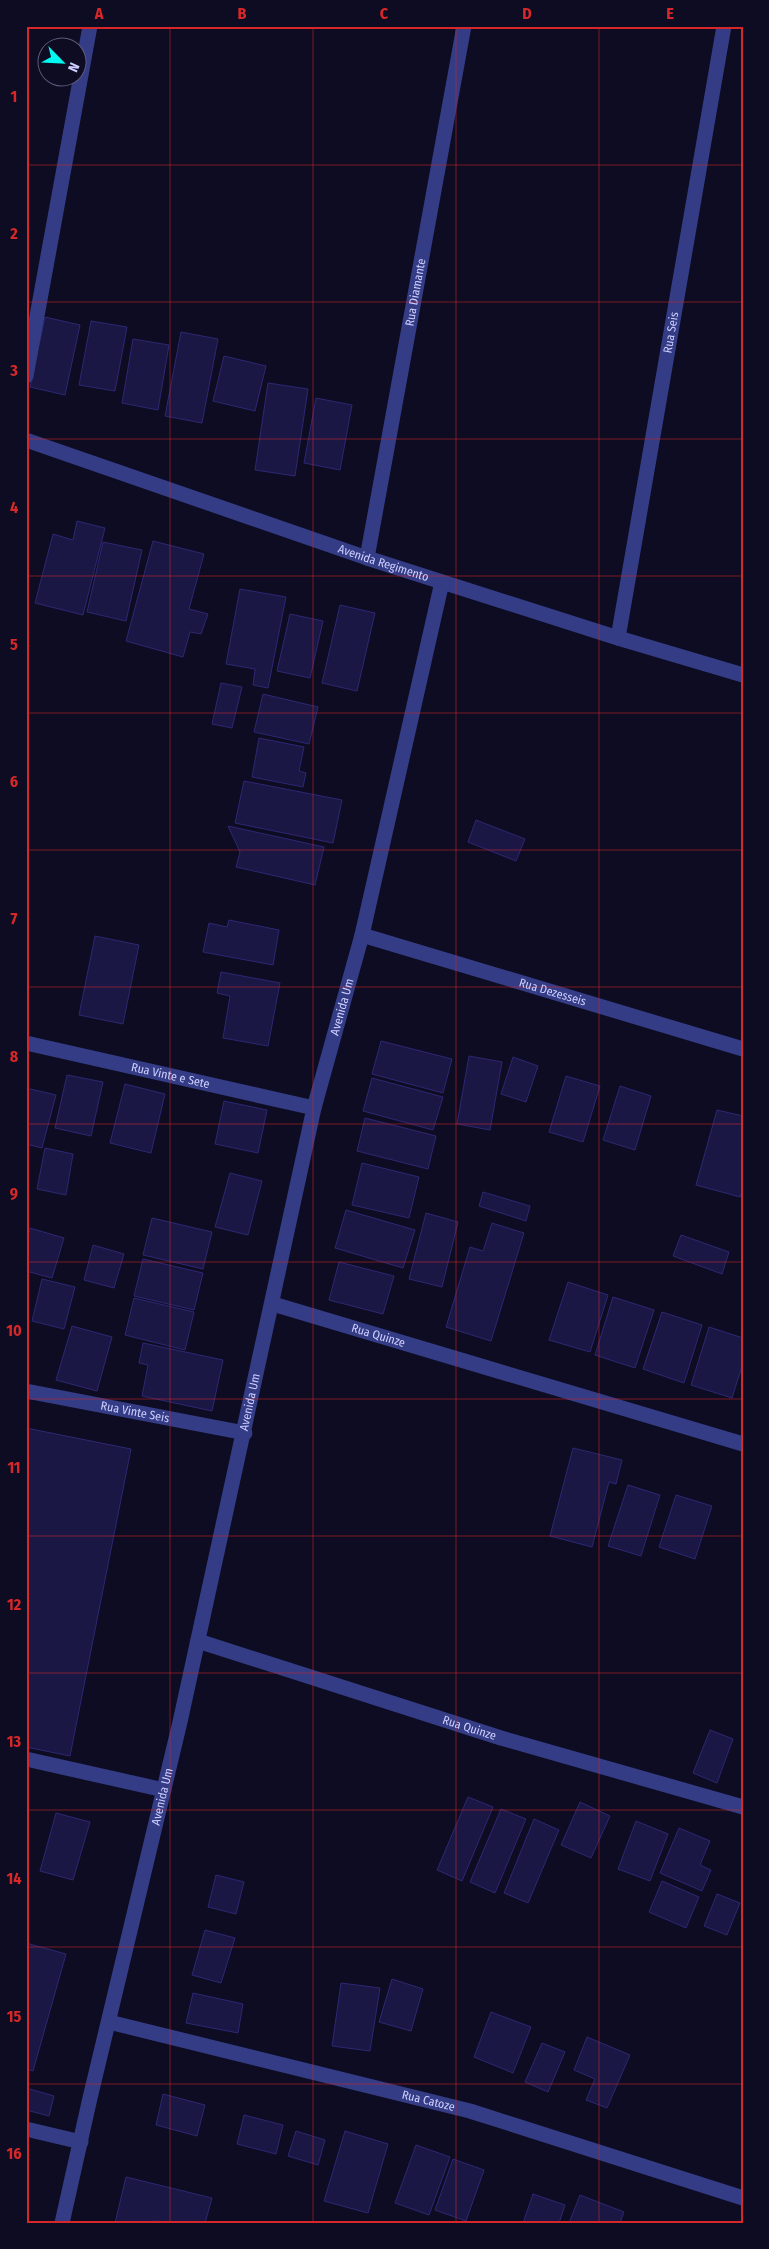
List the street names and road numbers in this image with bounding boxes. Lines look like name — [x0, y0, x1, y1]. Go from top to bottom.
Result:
street label: Rua Diamante — [402, 257, 428, 327]
street label: Rua Seis — [660, 311, 681, 354]
street label: Avenida Regimento — [336, 542, 431, 584]
street label: Rua Dezesseis — [517, 975, 588, 1009]
street label: Avenida Um — [327, 977, 357, 1037]
street label: Rua Vinte e Sete — [130, 1060, 211, 1091]
street label: Rua Quinze — [350, 1321, 407, 1350]
street label: Avenida Um — [237, 1372, 263, 1432]
street label: Rua Vinte Seis — [100, 1398, 170, 1425]
street label: Rua Quinze — [441, 1713, 498, 1743]
street label: Avenida Um — [149, 1767, 176, 1827]
street label: Rua Catoze — [401, 2087, 456, 2114]

